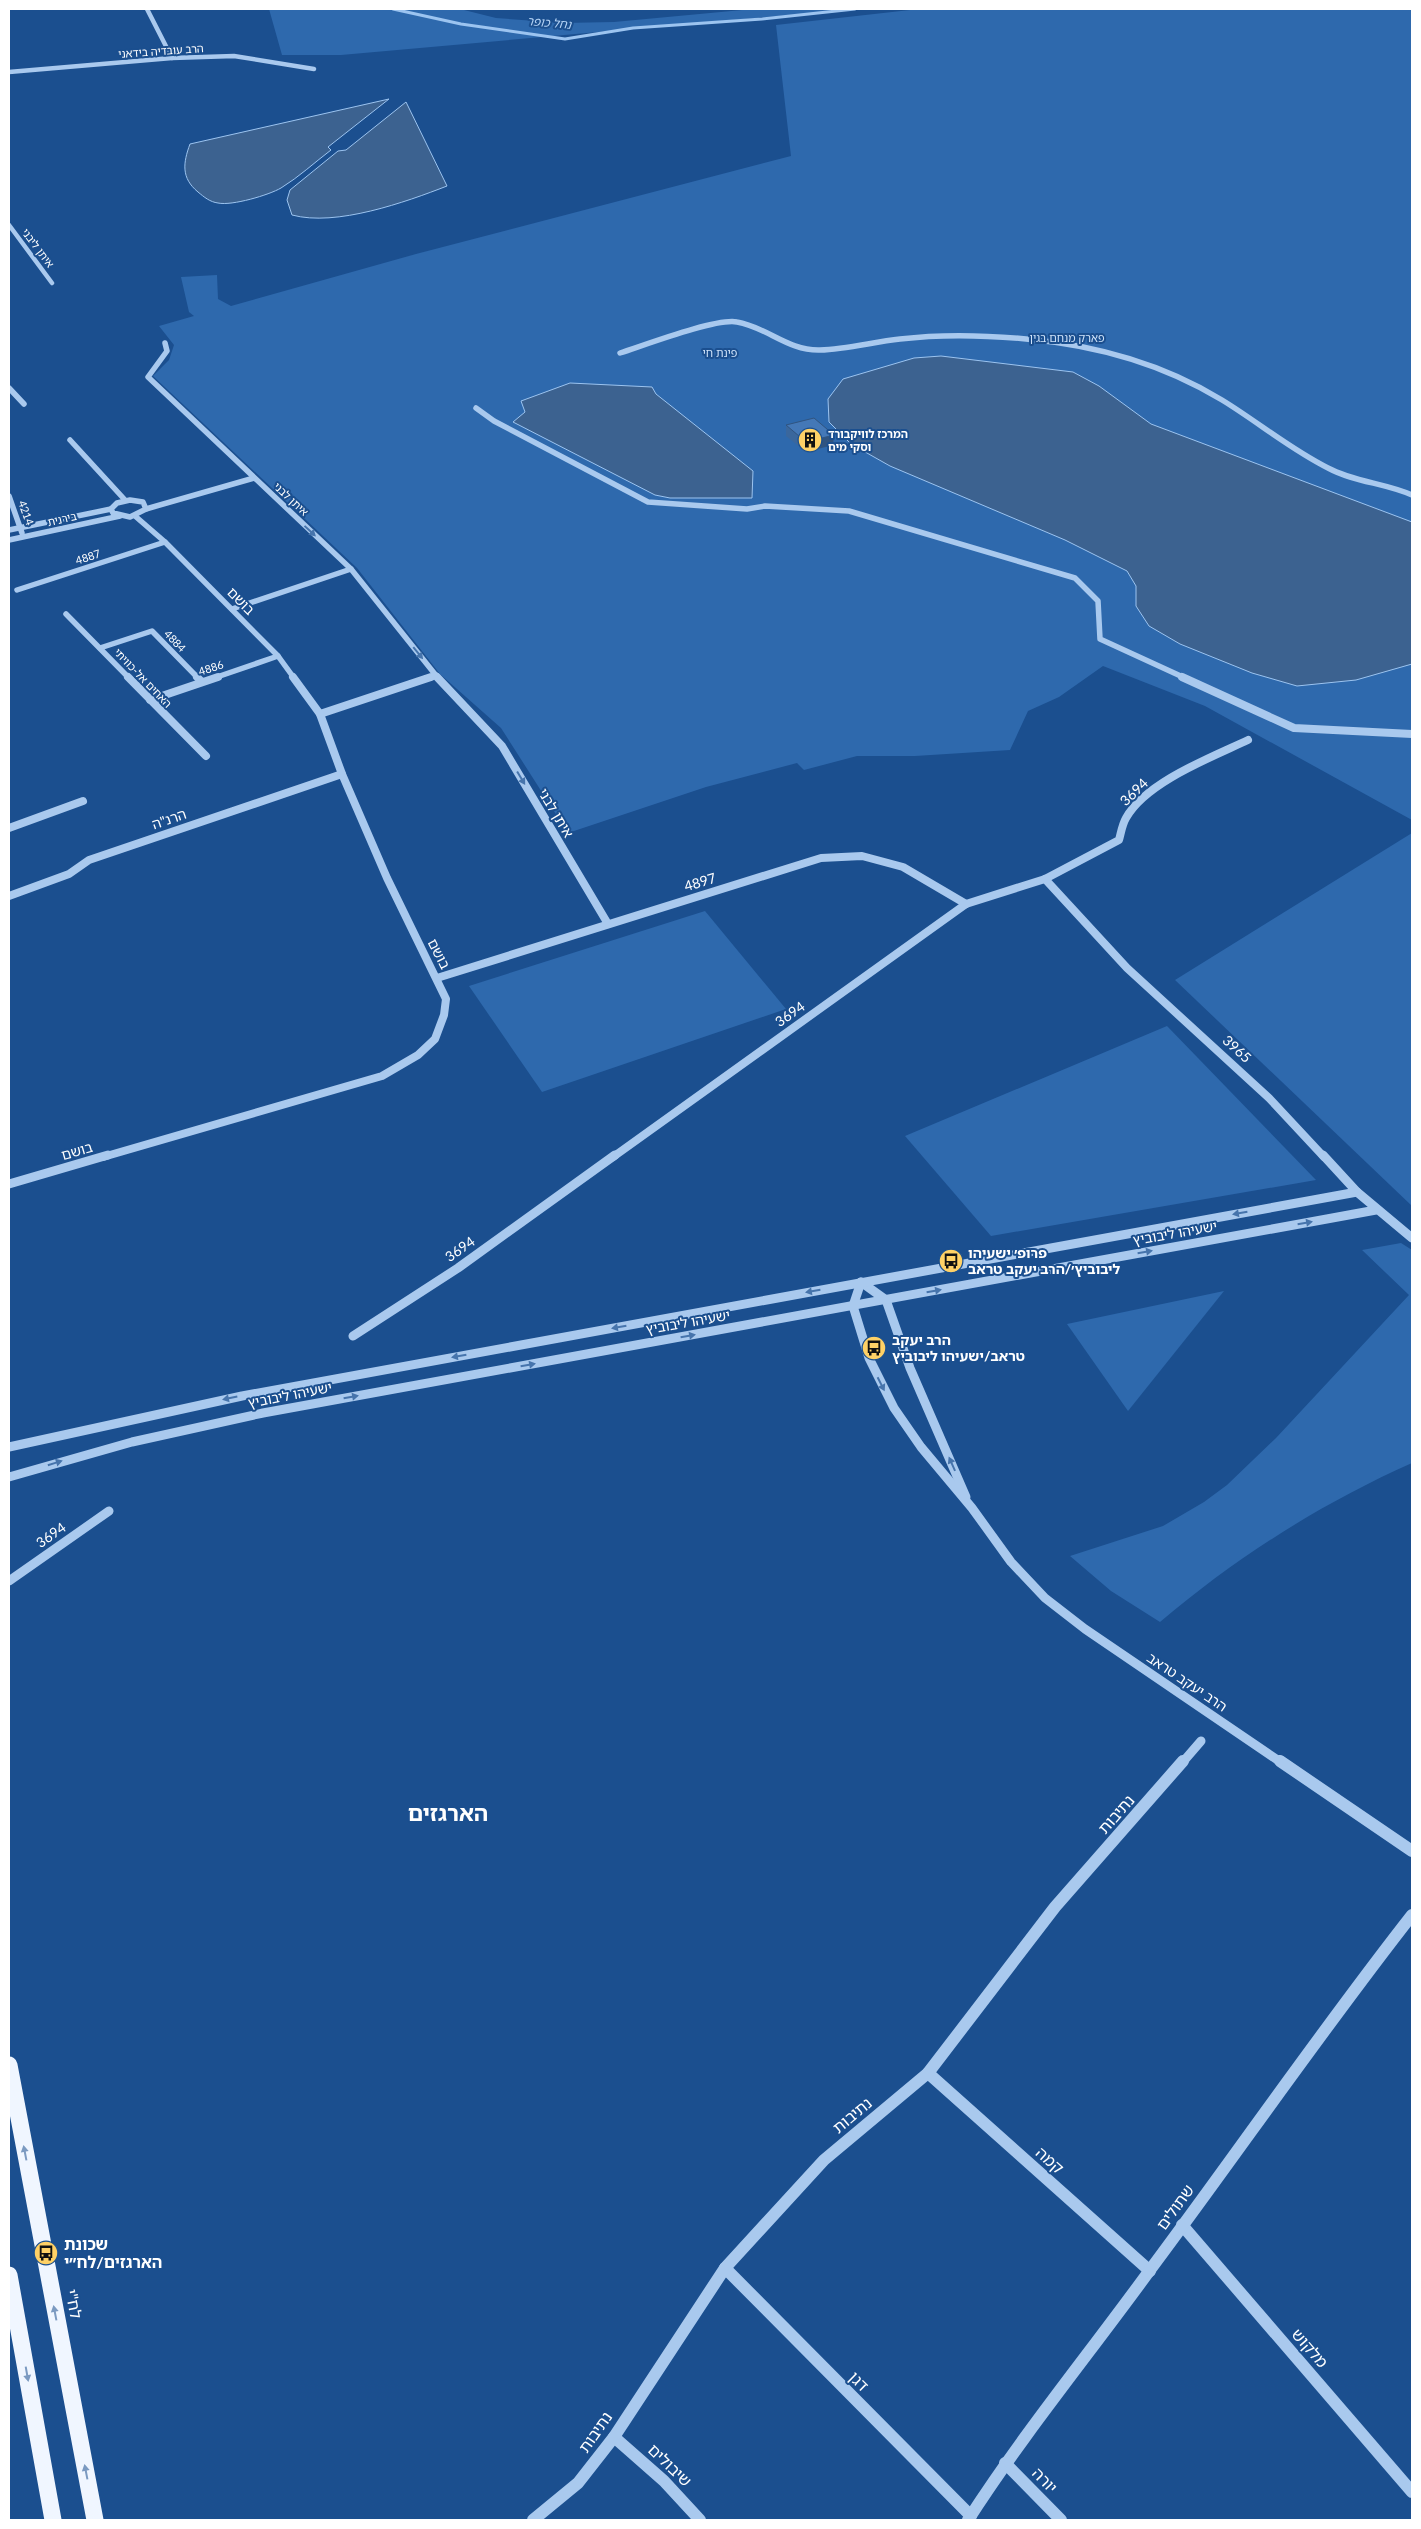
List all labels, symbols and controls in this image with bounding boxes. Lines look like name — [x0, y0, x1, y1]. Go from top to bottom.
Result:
water label: נחל כופר — [526, 13, 573, 32]
street label: הרב עובדיה בידאני — [118, 41, 204, 60]
street label: איתן ליבני — [19, 226, 57, 270]
park label: פארק מנחם בגין — [1030, 331, 1105, 344]
park label: פינת חי — [703, 346, 738, 359]
building icon: המרכז לוויקבורד וסקי מים — [797, 427, 823, 453]
place label: המרכז לוויקבורד וסקי מים — [828, 427, 908, 453]
street label: איתן לבני — [271, 479, 311, 518]
street label: 4214 — [16, 499, 37, 528]
street label: בירנית — [46, 509, 78, 528]
one-way arrow — [304, 525, 316, 537]
street label: 4887 — [74, 546, 102, 567]
street label: בושם — [224, 583, 259, 618]
street label: 4884 — [162, 627, 189, 655]
street label: האחים אל-כוויתי — [112, 645, 175, 710]
one-way arrow — [412, 646, 423, 659]
street label: 4886 — [197, 657, 225, 678]
one-way arrow — [516, 771, 525, 784]
street label: 3694 — [1116, 774, 1151, 809]
street label: איתן לבני — [535, 785, 578, 840]
street label: הרנ"ה — [149, 805, 188, 832]
street label: 4897 — [682, 869, 718, 894]
street label: בושם — [425, 936, 454, 972]
street label: 3694 — [772, 997, 808, 1030]
street label: 3965 — [1220, 1031, 1255, 1066]
street label: בושם — [59, 1138, 95, 1163]
one-way arrow — [1231, 1210, 1247, 1218]
street label: ישעיהו ליבוביץ — [1131, 1217, 1218, 1248]
one-way arrow — [1298, 1219, 1314, 1227]
street label: 3694 — [442, 1232, 478, 1265]
place label: פרופ׳ ישעיהו ליבוביץ׳/הרב יעקב טראב — [968, 1244, 1120, 1277]
bus stop icon: פרופ׳ ישעיהו ליבוביץ׳/הרב יעקב טראב — [938, 1248, 964, 1274]
one-way arrow — [1138, 1248, 1154, 1256]
one-way arrow — [926, 1287, 941, 1295]
one-way arrow — [805, 1288, 821, 1296]
street label: ישעיהו ליבוביץ — [644, 1306, 731, 1337]
one-way arrow — [610, 1323, 626, 1331]
one-way arrow — [680, 1331, 696, 1339]
place label: הרב יעקב טראב/ישעיהו ליבוביץ — [892, 1331, 1025, 1364]
bus stop icon: הרב יעקב טראב/ישעיהו ליבוביץ — [861, 1335, 887, 1361]
one-way arrow — [451, 1352, 467, 1360]
one-way arrow — [520, 1361, 535, 1369]
one-way arrow — [877, 1377, 885, 1392]
street label: ישעיהו ליבוביץ — [246, 1378, 333, 1411]
one-way arrow — [343, 1393, 359, 1401]
one-way arrow — [223, 1394, 238, 1402]
one-way arrow — [947, 1457, 955, 1471]
one-way arrow — [48, 1458, 63, 1466]
street label: 3694 — [33, 1518, 69, 1551]
street label: הרב יעקב טראב — [1144, 1649, 1231, 1715]
street label: נתיבות — [1094, 1790, 1138, 1837]
district label: הארגזים — [408, 1799, 488, 1826]
street label: נתיבות — [828, 2093, 875, 2136]
street label: קמה — [1033, 2142, 1068, 2177]
one-way arrow — [21, 2145, 29, 2161]
street label: שתולים — [1152, 2180, 1197, 2233]
place label: שכונת הארגזים/לח״י — [64, 2234, 162, 2271]
bus stop icon: שכונת הארגזים/לח״י — [33, 2240, 59, 2266]
street label: לח"י — [62, 2288, 87, 2320]
one-way arrow — [51, 2304, 59, 2320]
street label: מלקוש — [1288, 2324, 1332, 2371]
one-way arrow — [23, 2367, 31, 2383]
street label: דגן — [846, 2367, 873, 2395]
street label: נתיבות — [574, 2408, 615, 2456]
street label: שיבולים — [645, 2439, 696, 2490]
street label: יורה — [1029, 2463, 1062, 2496]
one-way arrow — [81, 2464, 89, 2480]

